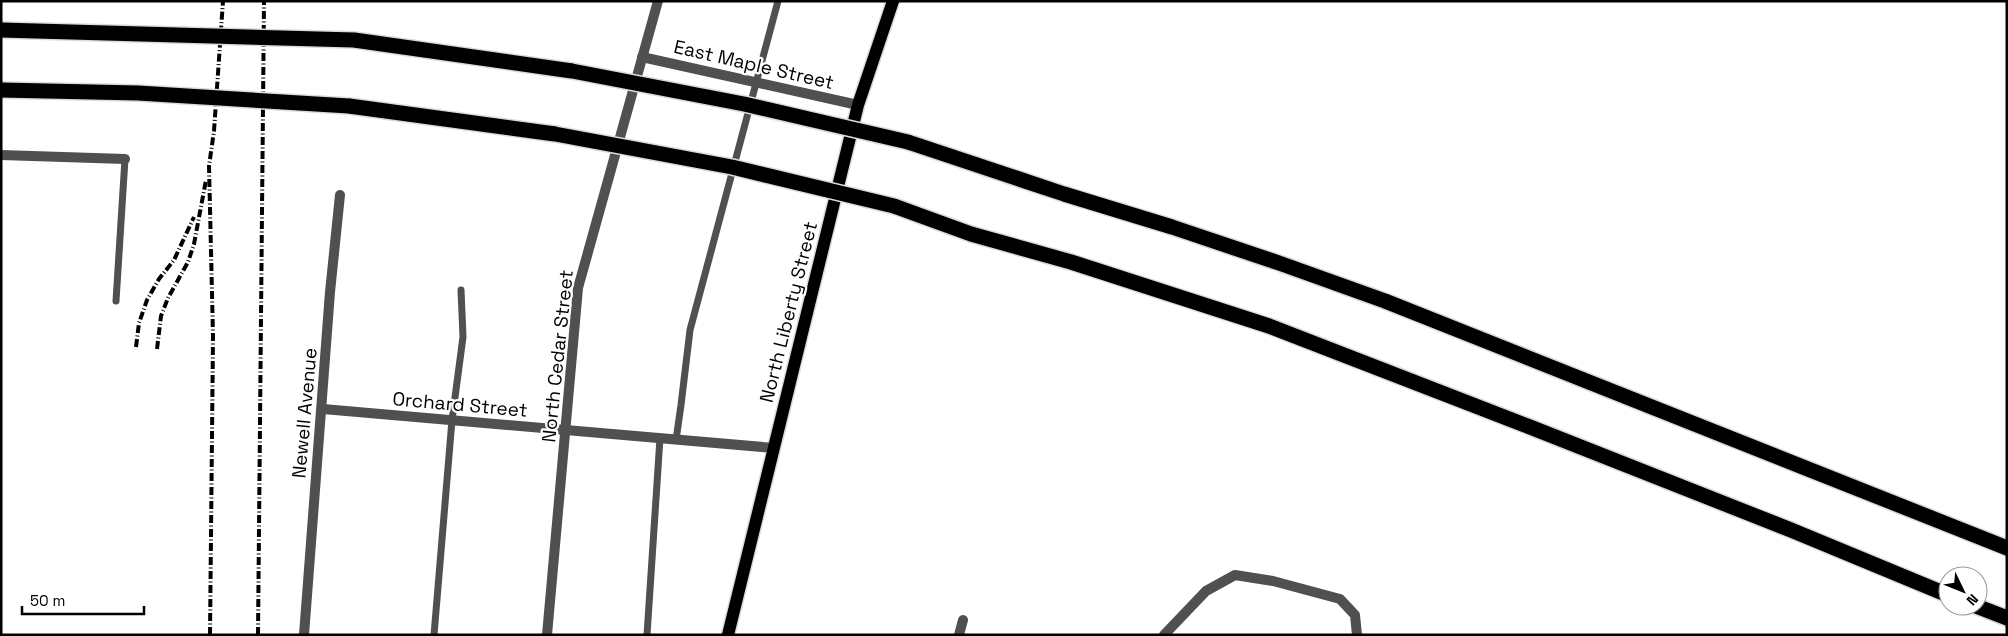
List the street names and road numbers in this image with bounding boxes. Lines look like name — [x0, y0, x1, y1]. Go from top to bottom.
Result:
street label: East Maple Street — [671, 34, 836, 95]
street label: North Liberty Street — [754, 219, 823, 405]
street label: North Cedar Street — [536, 268, 579, 444]
street label: Newell Avenue — [286, 347, 323, 479]
street label: Orchard Street — [391, 386, 529, 423]

